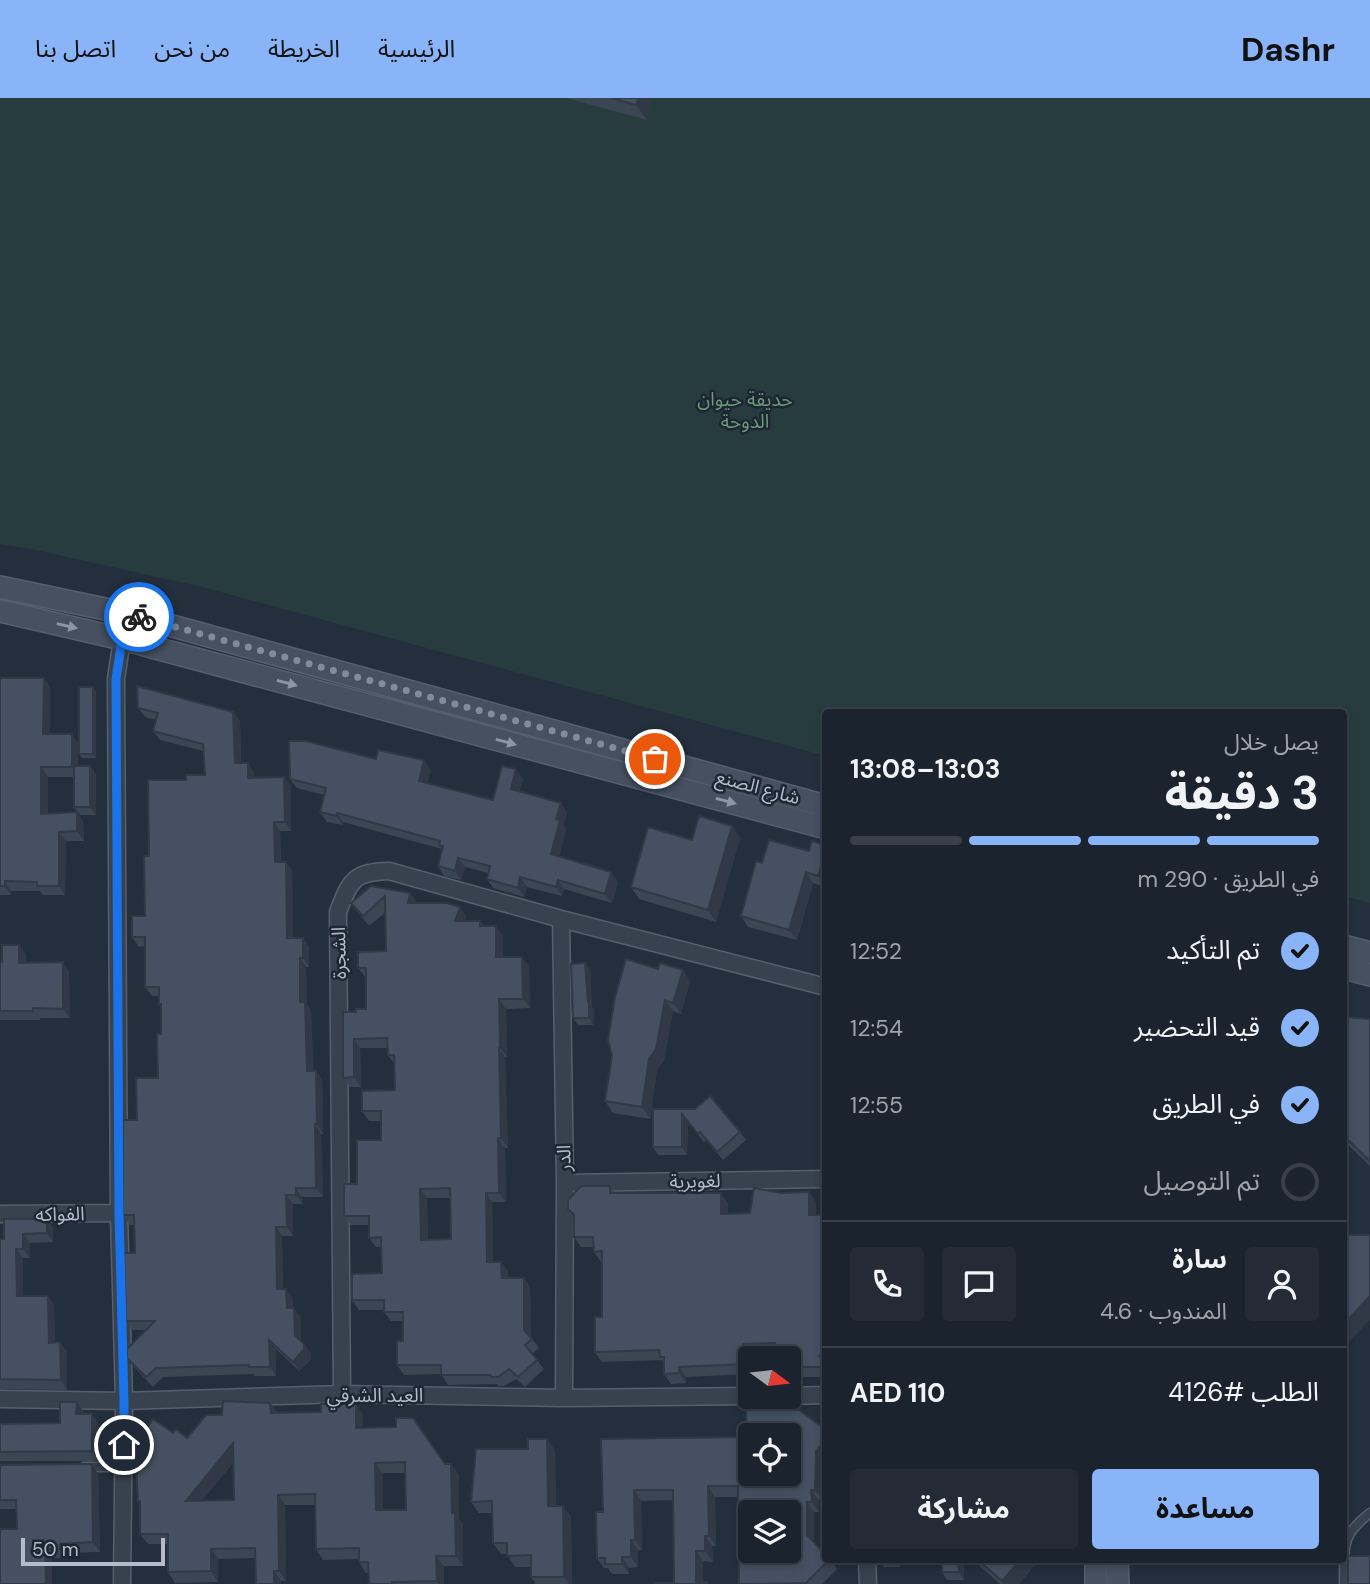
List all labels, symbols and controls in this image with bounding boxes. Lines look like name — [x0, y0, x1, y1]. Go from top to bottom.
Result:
text: Dashr — [1241, 28, 1335, 71]
text: اتصل بنا — [35, 33, 116, 64]
text: من نحن — [154, 33, 230, 64]
text: الخريطة — [268, 33, 340, 64]
text: الرئيسية — [378, 33, 455, 64]
park label: حديقة حيوان الدوحة — [697, 387, 793, 434]
courier — [104, 582, 174, 652]
icon: bike — [120, 598, 158, 636]
one-way arrow — [56, 621, 78, 632]
one-way arrow — [276, 678, 298, 689]
text: يصل خلال — [1224, 727, 1319, 757]
pin — [625, 729, 685, 789]
one-way arrow — [496, 737, 518, 748]
icon: bag — [636, 740, 674, 778]
text: 13:03–13:08 — [850, 752, 1000, 786]
text: 3 دقيقة — [1165, 763, 1319, 823]
street label: شارع الصنع — [713, 764, 803, 812]
one-way arrow — [715, 796, 737, 807]
text: في الطريق · 290 m — [1137, 864, 1319, 894]
street label: الشجرة — [326, 927, 352, 979]
icon: check — [1281, 932, 1319, 970]
text: تم التأكيد — [1166, 933, 1260, 967]
text: 12:52 — [850, 936, 902, 966]
icon: check — [1281, 1009, 1319, 1047]
text: قيد التحضير — [1134, 1010, 1260, 1044]
text: 12:54 — [850, 1013, 903, 1043]
icon: check — [1281, 1086, 1319, 1124]
text: في الطريق — [1153, 1087, 1260, 1121]
text: 12:55 — [850, 1090, 903, 1120]
street label: الدر — [551, 1145, 577, 1172]
text: تم التوصيل — [1144, 1164, 1260, 1198]
street label: لغويرية — [669, 1168, 721, 1194]
street label: الفواكه — [35, 1201, 85, 1227]
text: سارة — [1172, 1242, 1227, 1276]
button: phone — [850, 1247, 924, 1321]
button: chat — [942, 1247, 1016, 1321]
button: person — [1245, 1247, 1319, 1321]
text: المندوب · 4.6 — [1100, 1296, 1227, 1326]
north arrow — [738, 1346, 802, 1409]
map controls — [738, 1346, 801, 1563]
text: الطلب #4126 — [1168, 1375, 1319, 1409]
text: AED 110 — [850, 1376, 945, 1410]
street label: العيد الشرقي — [327, 1383, 423, 1410]
pin — [94, 1415, 154, 1475]
button: locate — [738, 1423, 801, 1486]
icon: home — [105, 1426, 143, 1464]
button: مشاركة — [850, 1469, 1078, 1549]
button: مساعدة — [1092, 1469, 1319, 1549]
button: layers — [738, 1500, 801, 1563]
scale bar — [21, 1535, 164, 1567]
text: 50 m — [32, 1537, 79, 1562]

